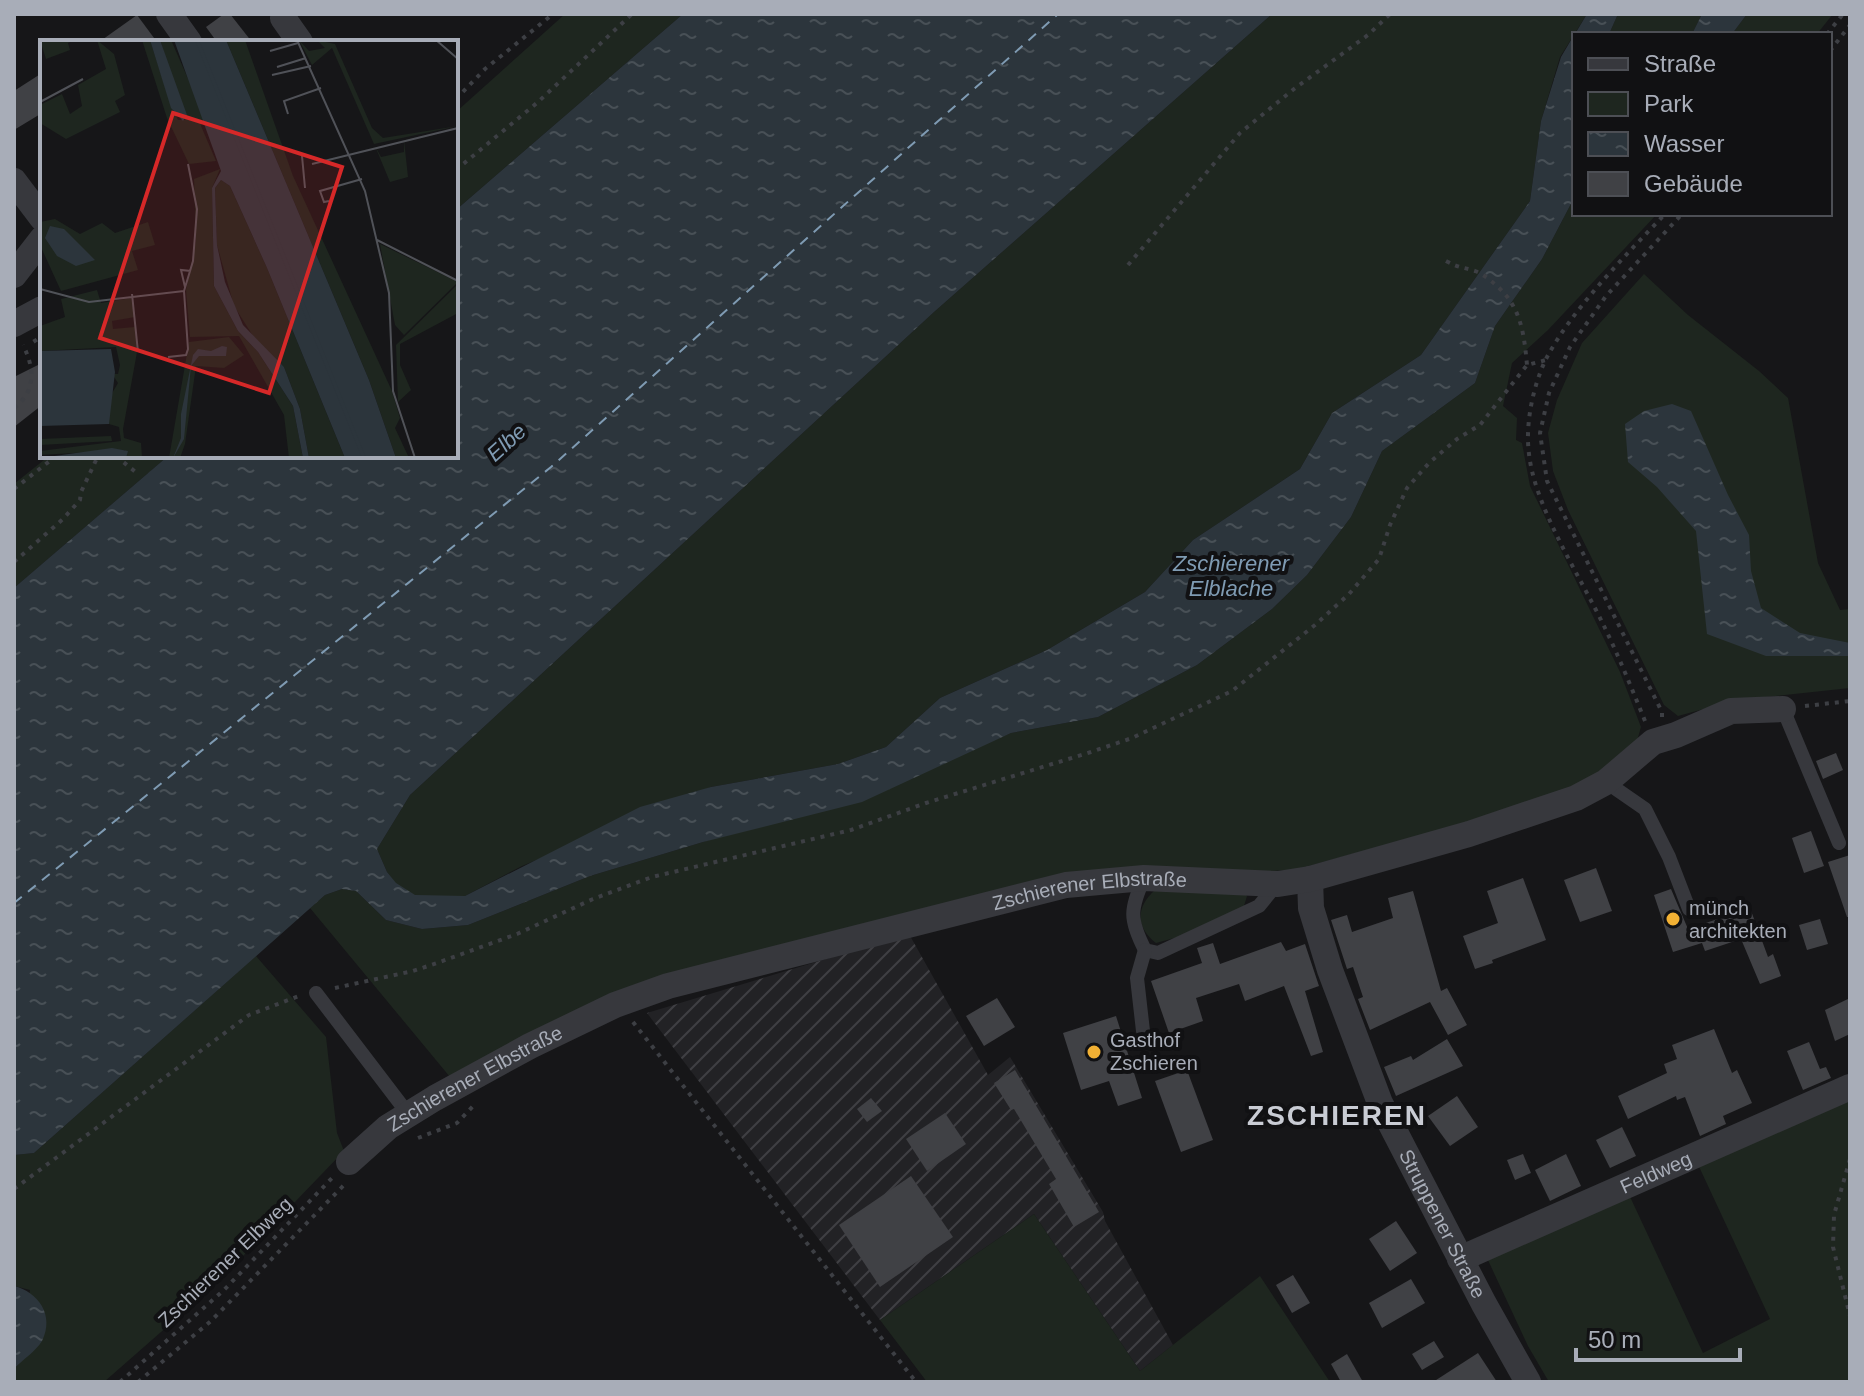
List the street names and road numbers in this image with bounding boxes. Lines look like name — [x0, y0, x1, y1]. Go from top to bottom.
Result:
street label: Zschierener Elbstraße — [990, 867, 1187, 914]
street label: Zschierener Elbstraße — [383, 1021, 566, 1136]
street label: Struppener Straße — [1395, 1146, 1490, 1302]
street label: Feldweg — [1617, 1147, 1695, 1198]
street label: Zschierener Elbweg — [154, 1193, 296, 1331]

